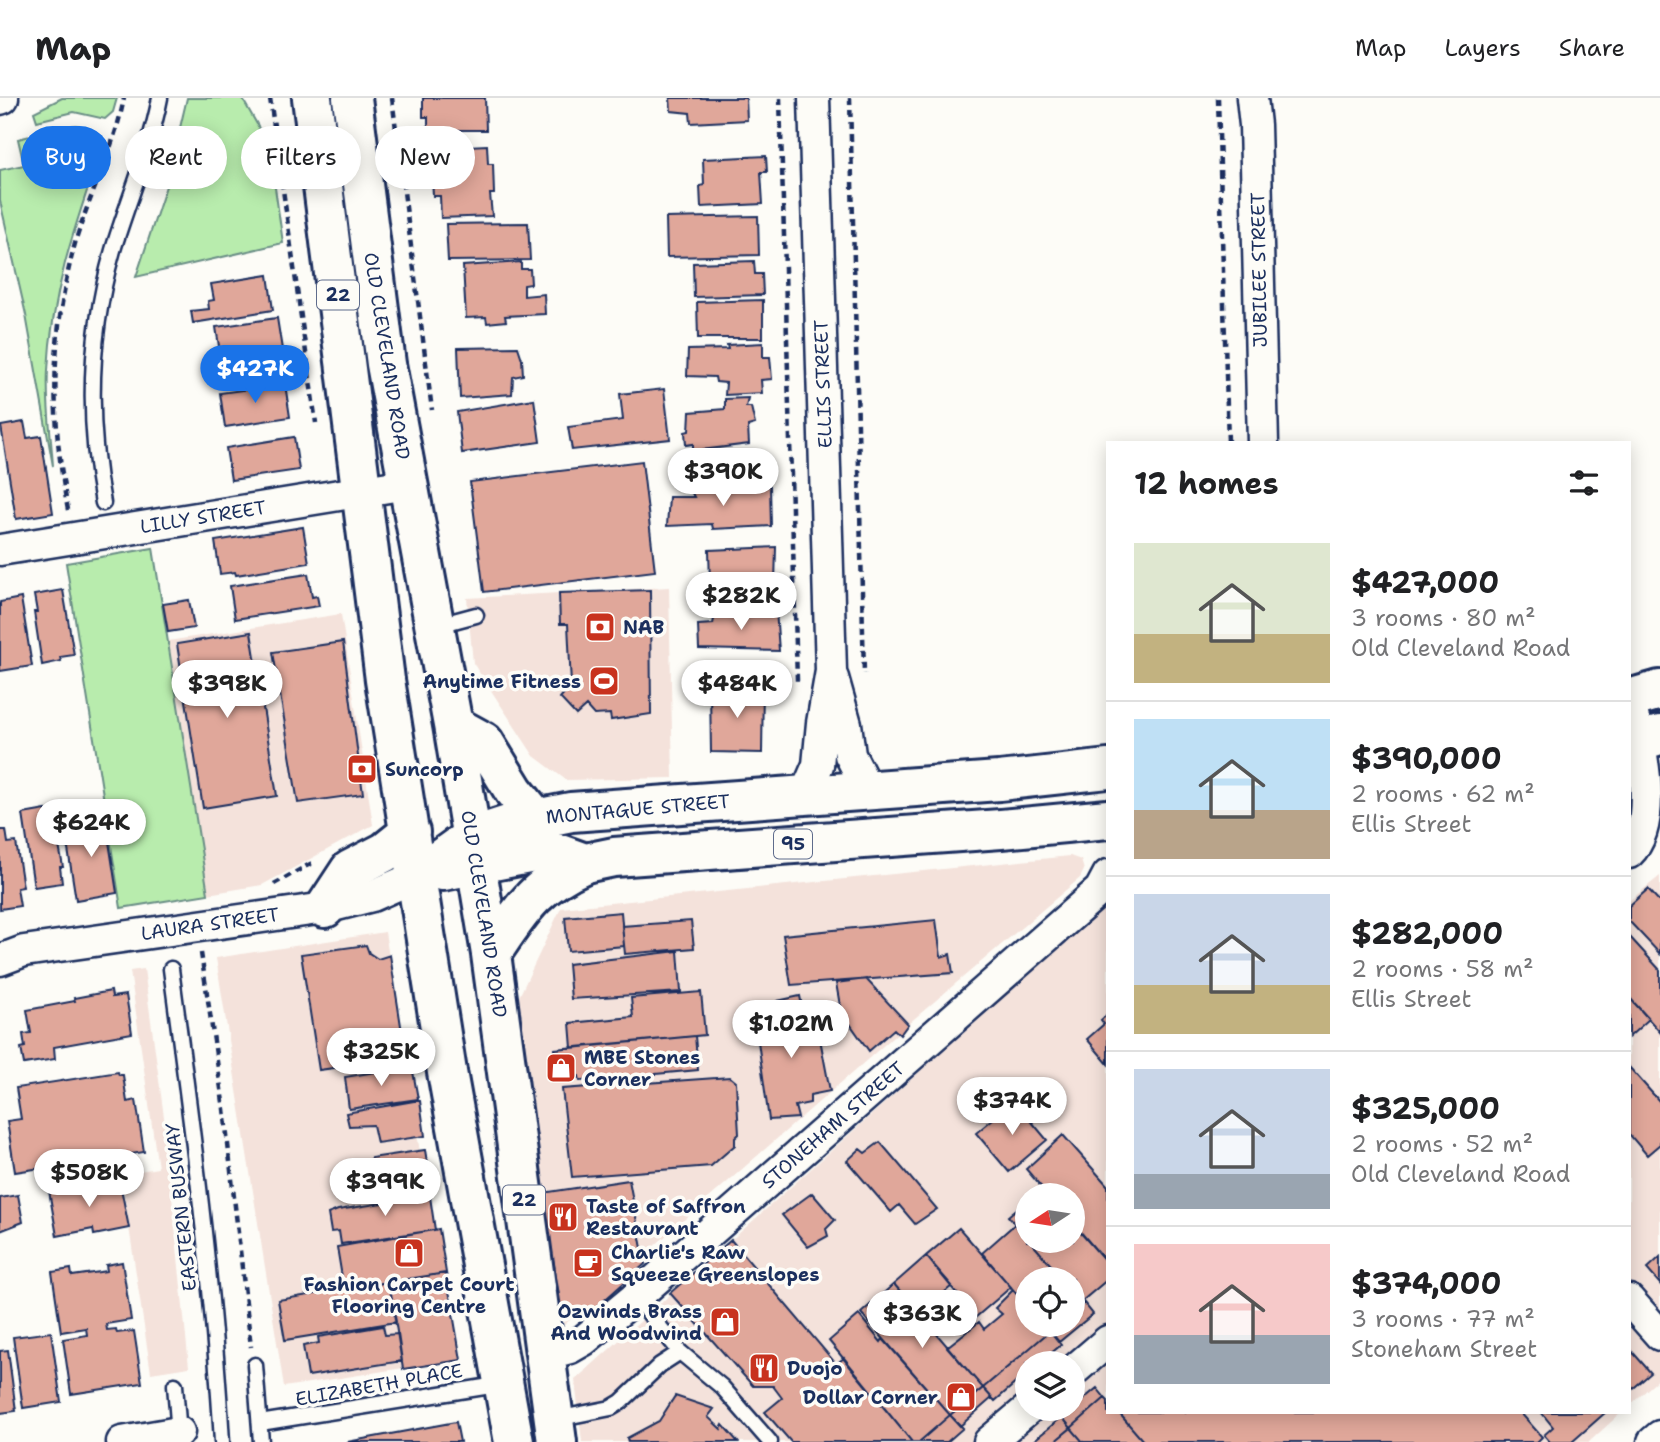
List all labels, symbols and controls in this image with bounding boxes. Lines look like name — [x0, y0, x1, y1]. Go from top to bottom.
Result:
text: Map — [35, 26, 111, 71]
text: Map — [1355, 32, 1406, 64]
text: Layers — [1444, 32, 1521, 64]
text: Share — [1559, 32, 1625, 64]
chip: Buy — [21, 126, 111, 189]
chip: Rent — [125, 126, 227, 189]
chip: Filters — [241, 126, 361, 189]
chip: New — [375, 126, 475, 189]
street label: JUBILEE STREET — [1245, 192, 1273, 348]
street label: OLD CLEVELAND ROAD — [358, 251, 416, 461]
road number: 22 — [317, 280, 359, 310]
street label: ELLIS STREET — [808, 319, 838, 449]
pin: $427K — [206, 345, 304, 405]
text: $427K — [216, 353, 294, 383]
pin: $390K — [674, 448, 772, 508]
text: $390K — [684, 456, 762, 486]
text: 12 homes — [1134, 463, 1278, 504]
icon: filters — [1565, 464, 1603, 502]
street label: LILLY STREET — [138, 495, 268, 539]
text: $427,000 — [1351, 562, 1499, 603]
icon: home — [1190, 571, 1274, 655]
pin: $282K — [692, 573, 790, 632]
text: $282K — [702, 580, 780, 610]
text: 3 rooms · 80 m² — [1351, 603, 1536, 633]
bank icon: NAB — [583, 610, 617, 644]
place label: NAB — [623, 615, 664, 640]
text: Old Cleveland Road — [1351, 633, 1570, 663]
pin: $398K — [178, 660, 276, 720]
pin: $484K — [688, 660, 786, 720]
sports icon: Anytime Fitness — [587, 664, 621, 698]
text: $398K — [188, 668, 266, 698]
text: $484K — [697, 668, 777, 698]
place label: Anytime Fitness — [423, 669, 581, 694]
text: $390,000 — [1351, 738, 1502, 779]
icon: home — [1190, 747, 1274, 831]
bank icon: Suncorp — [345, 752, 379, 786]
place label: Suncorp — [385, 757, 464, 782]
text: 2 rooms · 62 m² — [1351, 779, 1535, 809]
street label: MONTAGUE STREET — [545, 788, 731, 830]
pin: $624K — [42, 800, 140, 859]
text: $624K — [52, 807, 130, 837]
street label: OLD CLEVELAND ROAD — [455, 809, 513, 1019]
text: Ellis Street — [1351, 809, 1472, 839]
road number: 95 — [774, 830, 812, 858]
street label: LAURA STREET — [139, 902, 281, 946]
text: $282,000 — [1351, 913, 1503, 954]
icon: home — [1190, 922, 1274, 1006]
text: 2 rooms · 58 m² — [1351, 954, 1534, 984]
text: Ellis Street — [1351, 984, 1472, 1014]
pin: $1.02M — [734, 1000, 848, 1060]
text: $1.02M — [748, 1008, 834, 1038]
pin: $325K — [332, 1028, 430, 1088]
text: $325K — [343, 1036, 420, 1066]
place label: MBE Stones Corner — [584, 1045, 700, 1092]
shop icon: MBE Stones Corner — [544, 1051, 578, 1085]
street label: STONEHAM STREET — [756, 1056, 910, 1194]
pin: $374K — [963, 1077, 1061, 1137]
text: $374K — [973, 1085, 1051, 1115]
text: $325,000 — [1351, 1088, 1500, 1129]
icon: home — [1190, 1097, 1274, 1181]
street label: EASTERN BUSWAY — [160, 1121, 202, 1292]
text: 2 rooms · 52 m² — [1351, 1129, 1533, 1159]
pin: $508K — [40, 1150, 138, 1209]
text: $508K — [50, 1157, 128, 1187]
pin: $399K — [336, 1158, 434, 1218]
text: Old Cleveland Road — [1351, 1159, 1570, 1189]
text: $399K — [346, 1166, 424, 1196]
north arrow — [1015, 1183, 1085, 1253]
map controls — [1015, 1183, 1085, 1421]
road number: 22 — [503, 1185, 545, 1214]
place label: Taste of Saffron Restaurant — [586, 1194, 746, 1241]
restaurant icon: Taste of Saffron Restaurant — [546, 1200, 580, 1234]
shop icon: Fashion Carpet Court Flooring Centre — [392, 1236, 426, 1270]
place label: Charlie's Raw Squeeze Greenslopes — [611, 1240, 819, 1287]
cafe icon: Charlie's Raw Squeeze Greenslopes — [571, 1246, 605, 1280]
text: $374,000 — [1351, 1263, 1502, 1304]
button: locate — [1015, 1267, 1085, 1337]
place label: Fashion Carpet Court Flooring Centre — [303, 1272, 515, 1319]
icon: home — [1190, 1272, 1274, 1356]
pin: $363K — [873, 1290, 971, 1350]
text: $363K — [883, 1298, 961, 1328]
place label: Ozwinds Brass And Woodwind — [551, 1299, 702, 1346]
text: 3 rooms · 77 m² — [1351, 1304, 1535, 1334]
shop icon: Ozwinds Brass And Woodwind — [708, 1305, 742, 1339]
text: Stoneham Street — [1351, 1334, 1537, 1364]
restaurant icon: Duojo — [747, 1351, 781, 1385]
button: layers — [1015, 1351, 1085, 1421]
place label: Duojo — [787, 1356, 842, 1381]
street label: ELIZABETH PLACE — [293, 1358, 465, 1412]
shop icon: Dollar Corner — [944, 1380, 978, 1414]
place label: Dollar Corner — [803, 1385, 938, 1410]

